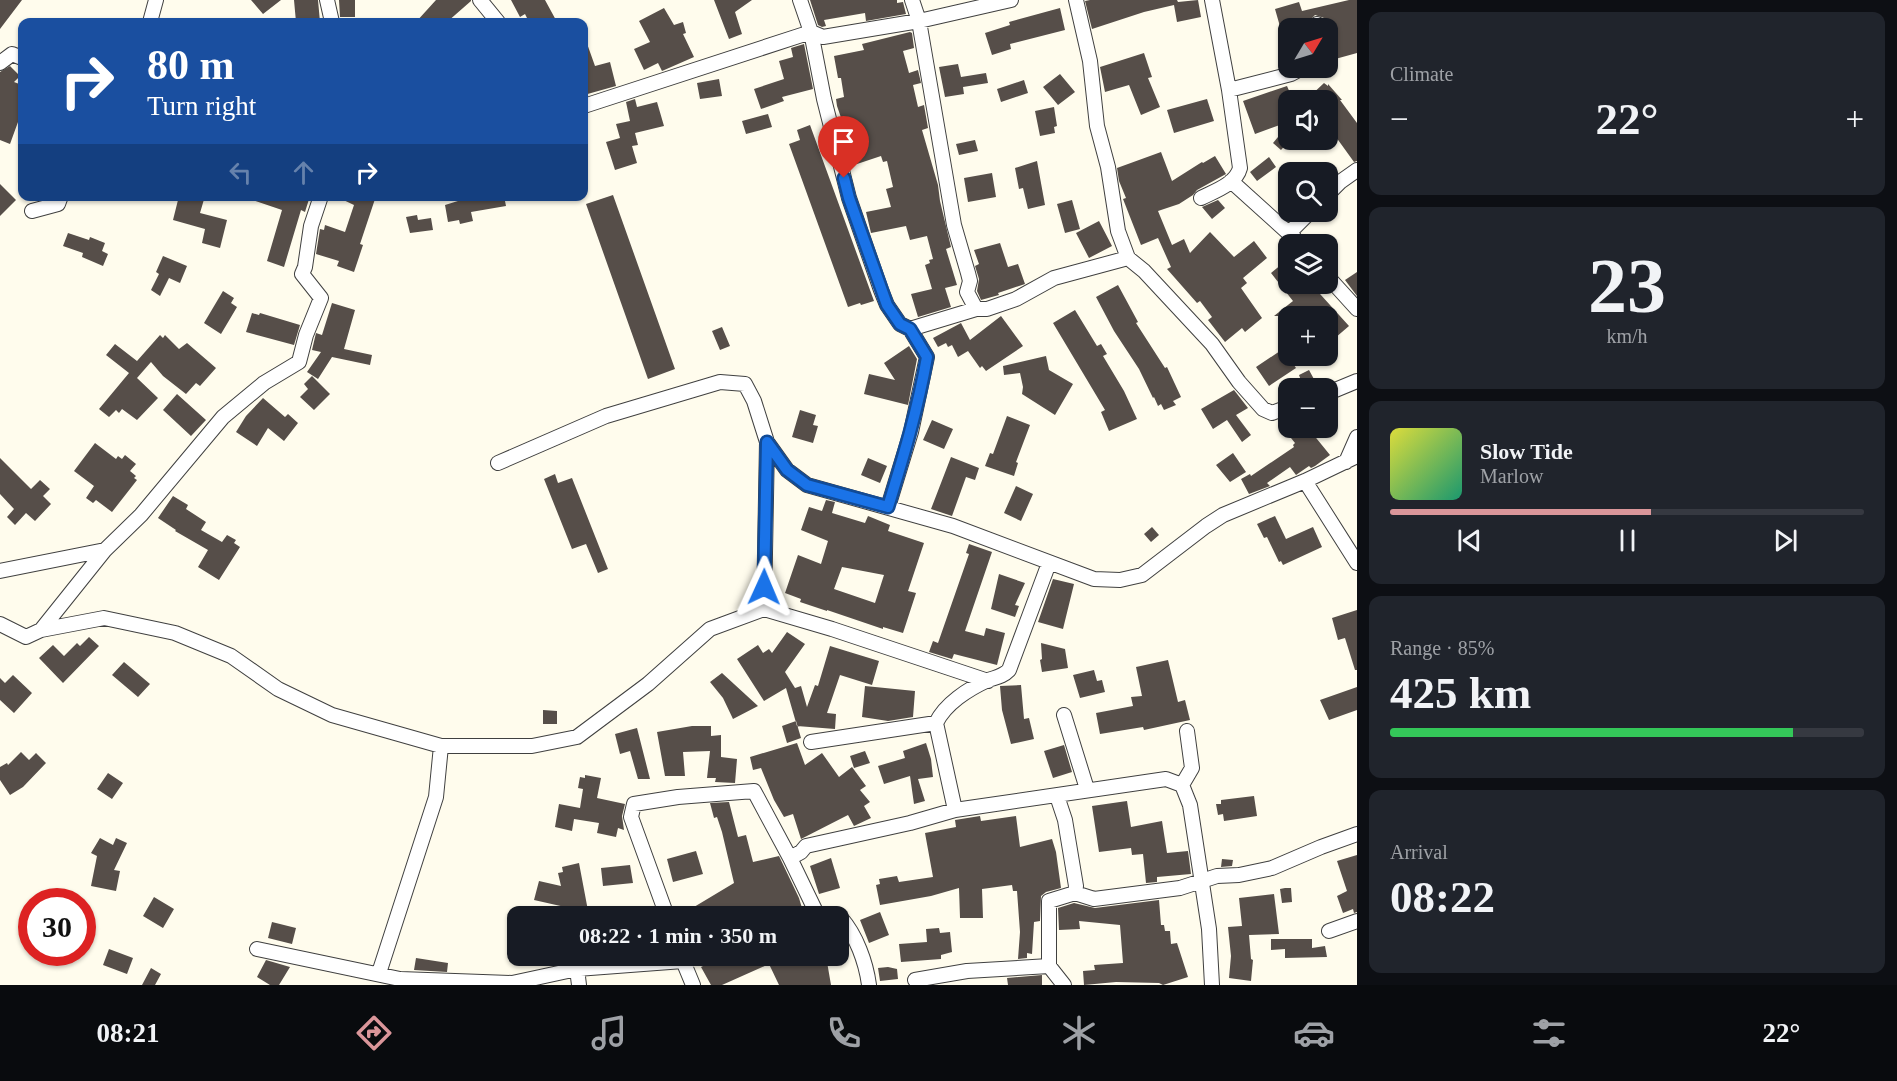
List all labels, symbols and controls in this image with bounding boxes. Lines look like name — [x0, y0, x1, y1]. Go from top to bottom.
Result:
north arrow — [1278, 18, 1338, 78]
map controls — [1278, 18, 1338, 438]
icon: right — [48, 42, 126, 120]
text: 80 m — [147, 42, 235, 88]
text: Climate — [1390, 63, 1453, 85]
button: sound — [1278, 90, 1338, 150]
text: Turn right — [147, 91, 256, 121]
text: 22° — [1596, 94, 1659, 144]
text: − — [1390, 101, 1409, 137]
text: + — [1845, 101, 1864, 137]
pin — [818, 116, 869, 178]
icon: arrive — [827, 125, 860, 158]
icon: left — [224, 156, 257, 189]
icon: ahead — [287, 156, 320, 189]
icon: right — [350, 156, 383, 189]
button: search — [1278, 162, 1338, 222]
button: layers — [1278, 234, 1338, 294]
text: 23 — [1588, 242, 1666, 329]
button: + — [1278, 306, 1338, 366]
text: km/h — [1606, 325, 1648, 347]
button: − — [1278, 378, 1338, 438]
text: Slow Tide — [1480, 439, 1573, 464]
text: Marlow — [1480, 465, 1543, 487]
icon: previous — [1453, 524, 1486, 557]
icon: pause — [1611, 524, 1644, 557]
icon: next — [1769, 524, 1802, 557]
position arrow — [732, 555, 796, 619]
text: Range · 85% — [1390, 637, 1494, 659]
text: 425 km — [1390, 668, 1531, 718]
text: Arrival — [1390, 841, 1448, 863]
text: 08:22 — [1390, 872, 1495, 922]
speed limit sign: 30 — [18, 888, 96, 966]
text: 08:22 · 1 min · 350 m — [579, 923, 777, 948]
icon: directions — [353, 1012, 395, 1054]
icon: music — [588, 1012, 630, 1054]
icon: phone — [823, 1012, 865, 1054]
icon: climate — [1058, 1012, 1100, 1054]
icon: car — [1293, 1012, 1335, 1054]
icon: filters — [1528, 1012, 1570, 1054]
text: 08:21 — [97, 1018, 160, 1048]
text: 22° — [1763, 1018, 1800, 1048]

